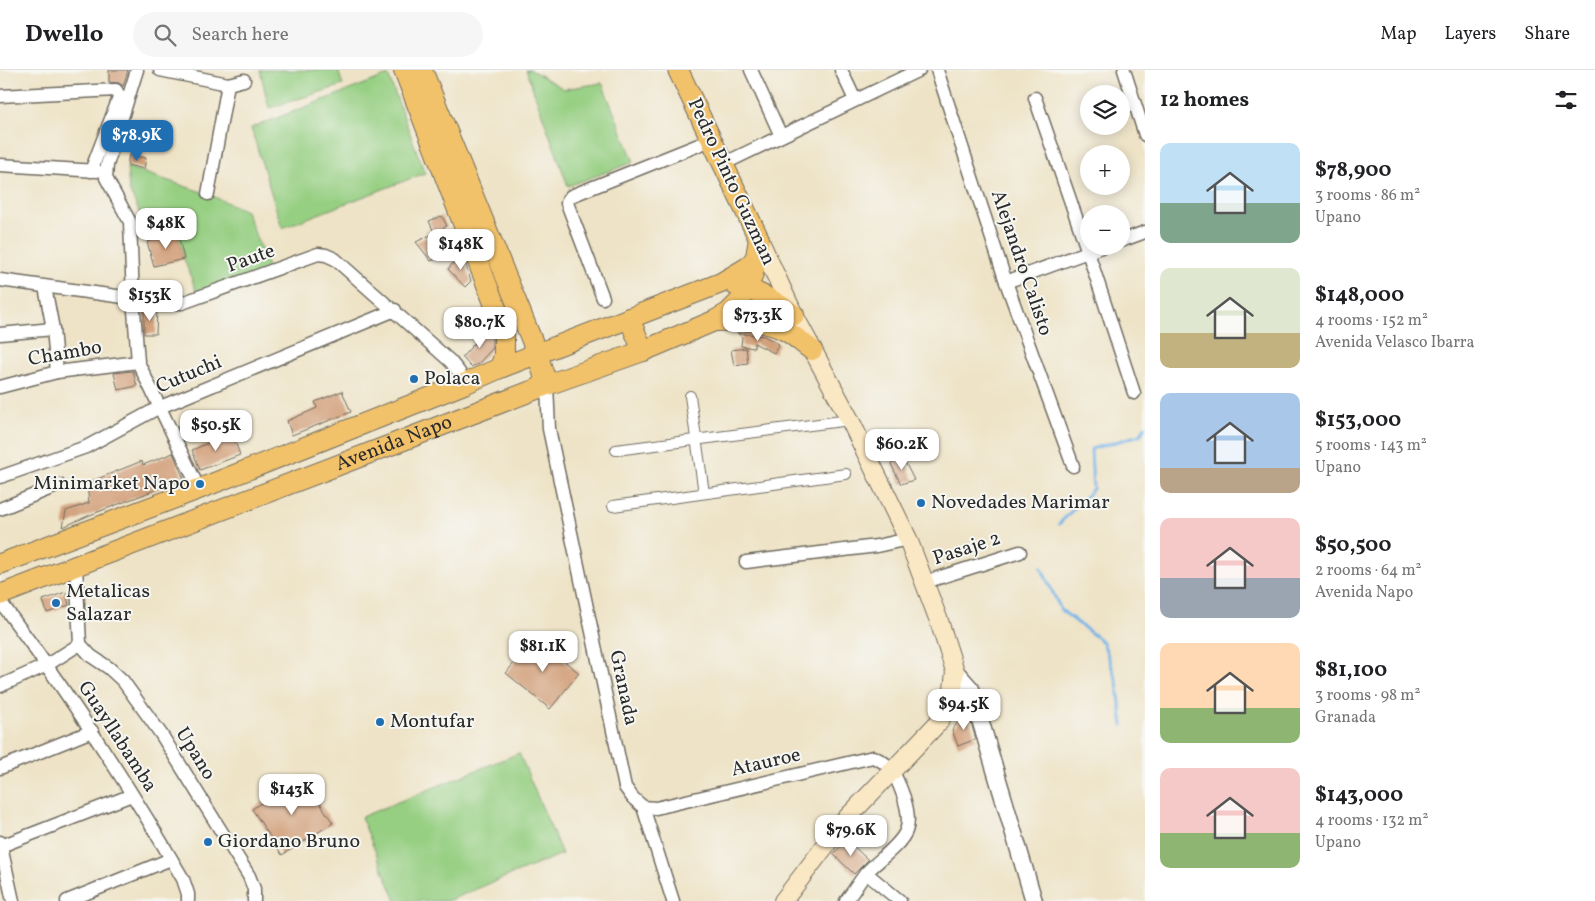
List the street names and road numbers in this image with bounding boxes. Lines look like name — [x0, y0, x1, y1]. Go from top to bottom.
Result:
street label: Pedro Pinto Guzman — [680, 94, 782, 270]
street label: Alejandro Calisto — [983, 186, 1059, 340]
street label: Paute — [223, 237, 279, 281]
street label: Chambo — [26, 334, 104, 374]
street label: Cutuchi — [152, 349, 226, 401]
street label: Avenida Napo — [332, 409, 456, 479]
street label: Pasaje 2 — [929, 525, 1005, 573]
street label: Granada — [601, 648, 645, 728]
street label: Guayllabamba — [71, 676, 163, 798]
street label: Upano — [168, 722, 222, 786]
street label: Atauroe — [728, 741, 804, 785]

